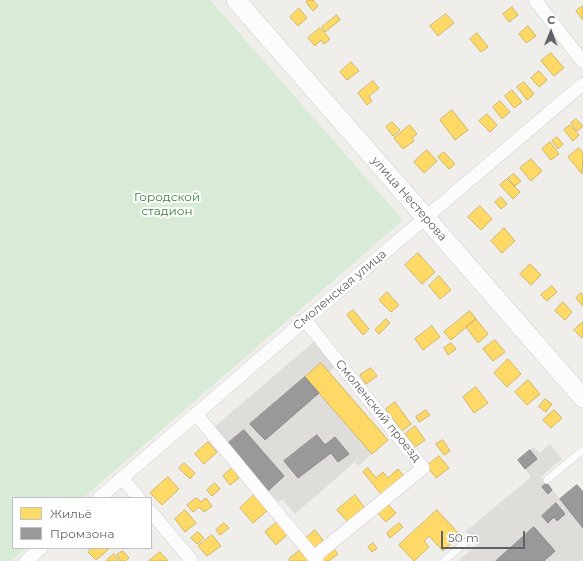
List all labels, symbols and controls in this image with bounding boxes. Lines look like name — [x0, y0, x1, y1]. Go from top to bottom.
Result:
north arrow — [531, 12, 571, 52]
text: С — [547, 13, 555, 27]
street label: улица Нестерова — [368, 154, 450, 244]
park label: Городской стадион — [134, 190, 200, 218]
street label: Смоленская улица — [290, 247, 390, 333]
street label: Смоленский проезд — [332, 357, 424, 465]
legend — [12, 497, 152, 549]
text: Жильё — [50, 506, 92, 521]
scale bar — [443, 523, 527, 549]
text: Промзона — [50, 526, 114, 541]
text: 50 m — [448, 530, 479, 545]

